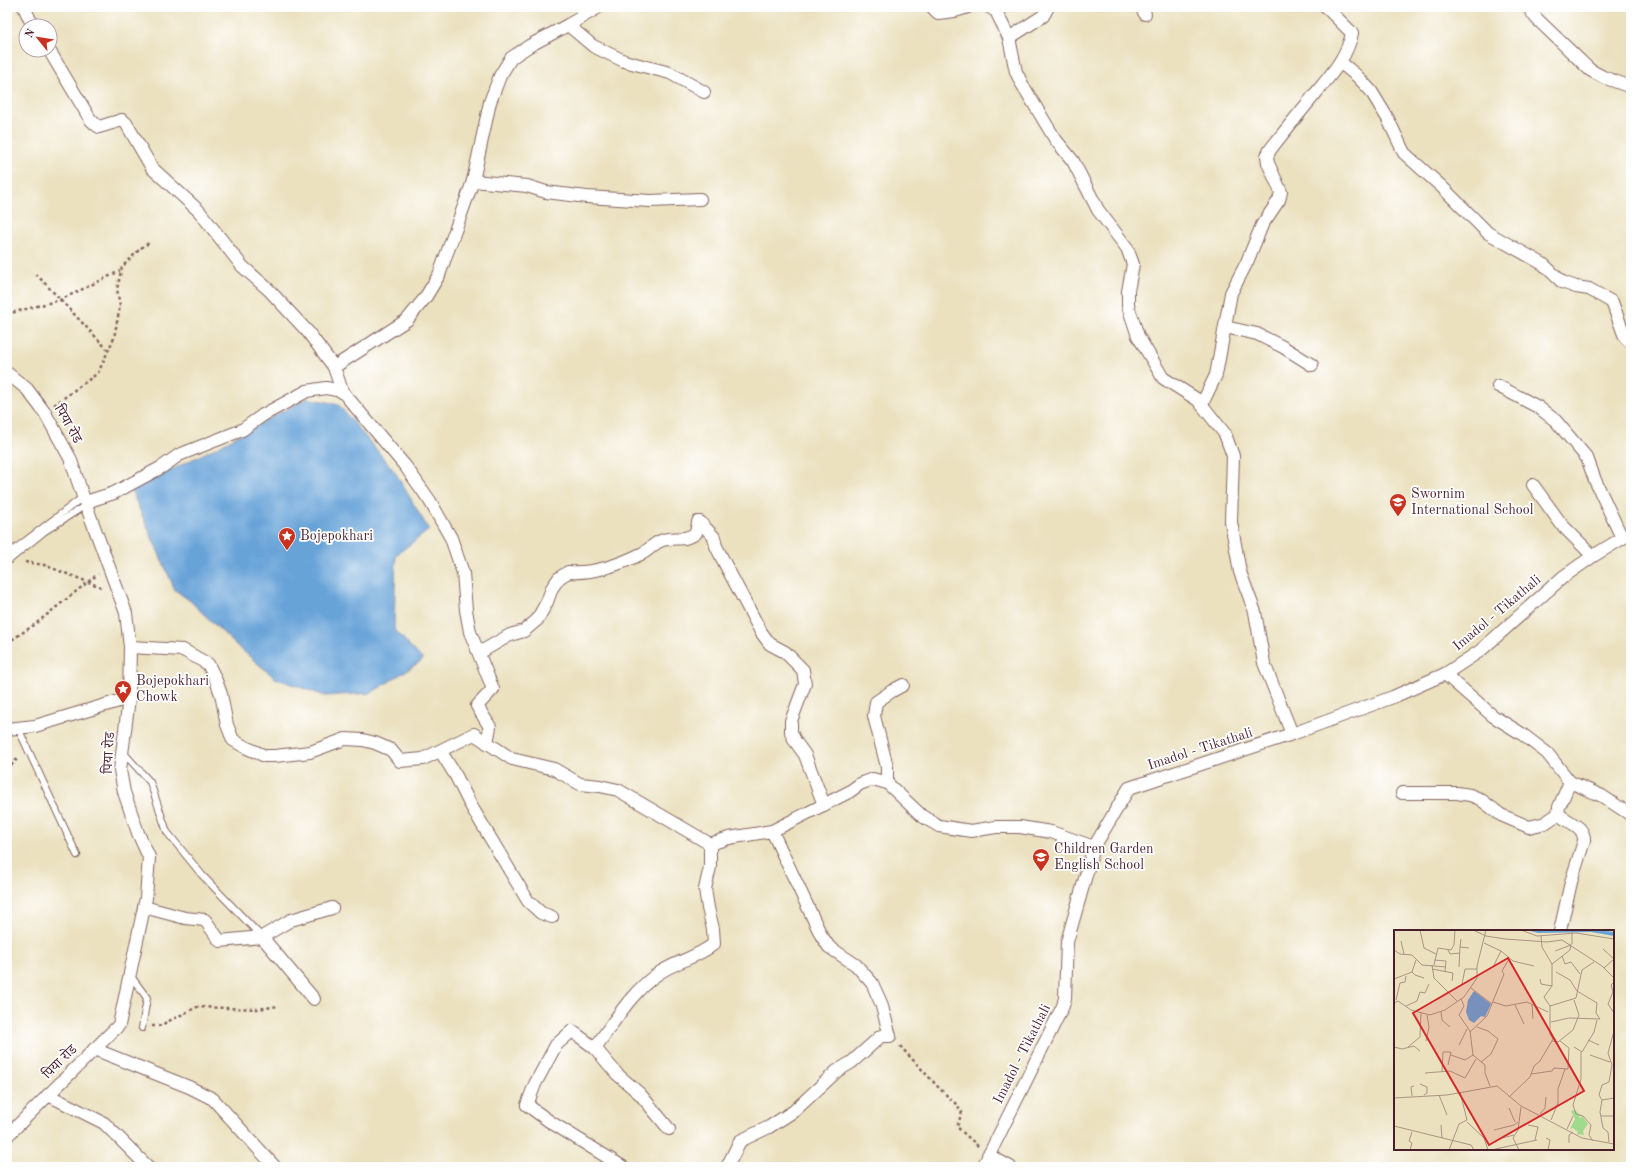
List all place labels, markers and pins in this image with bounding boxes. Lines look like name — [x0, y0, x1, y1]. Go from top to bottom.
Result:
place label: Swornim International School — [1411, 487, 1534, 517]
school or university icon: Swornim International School — [1388, 492, 1408, 517]
place icon: Bojepokhari — [277, 526, 297, 551]
place label: Bojepokhari — [300, 529, 373, 543]
place label: Bojepokhari Chowk — [136, 674, 209, 704]
place icon: Bojepokhari Chowk — [113, 679, 133, 704]
place label: Children Garden English School — [1054, 842, 1154, 872]
school or university icon: Children Garden English School — [1031, 847, 1051, 872]

